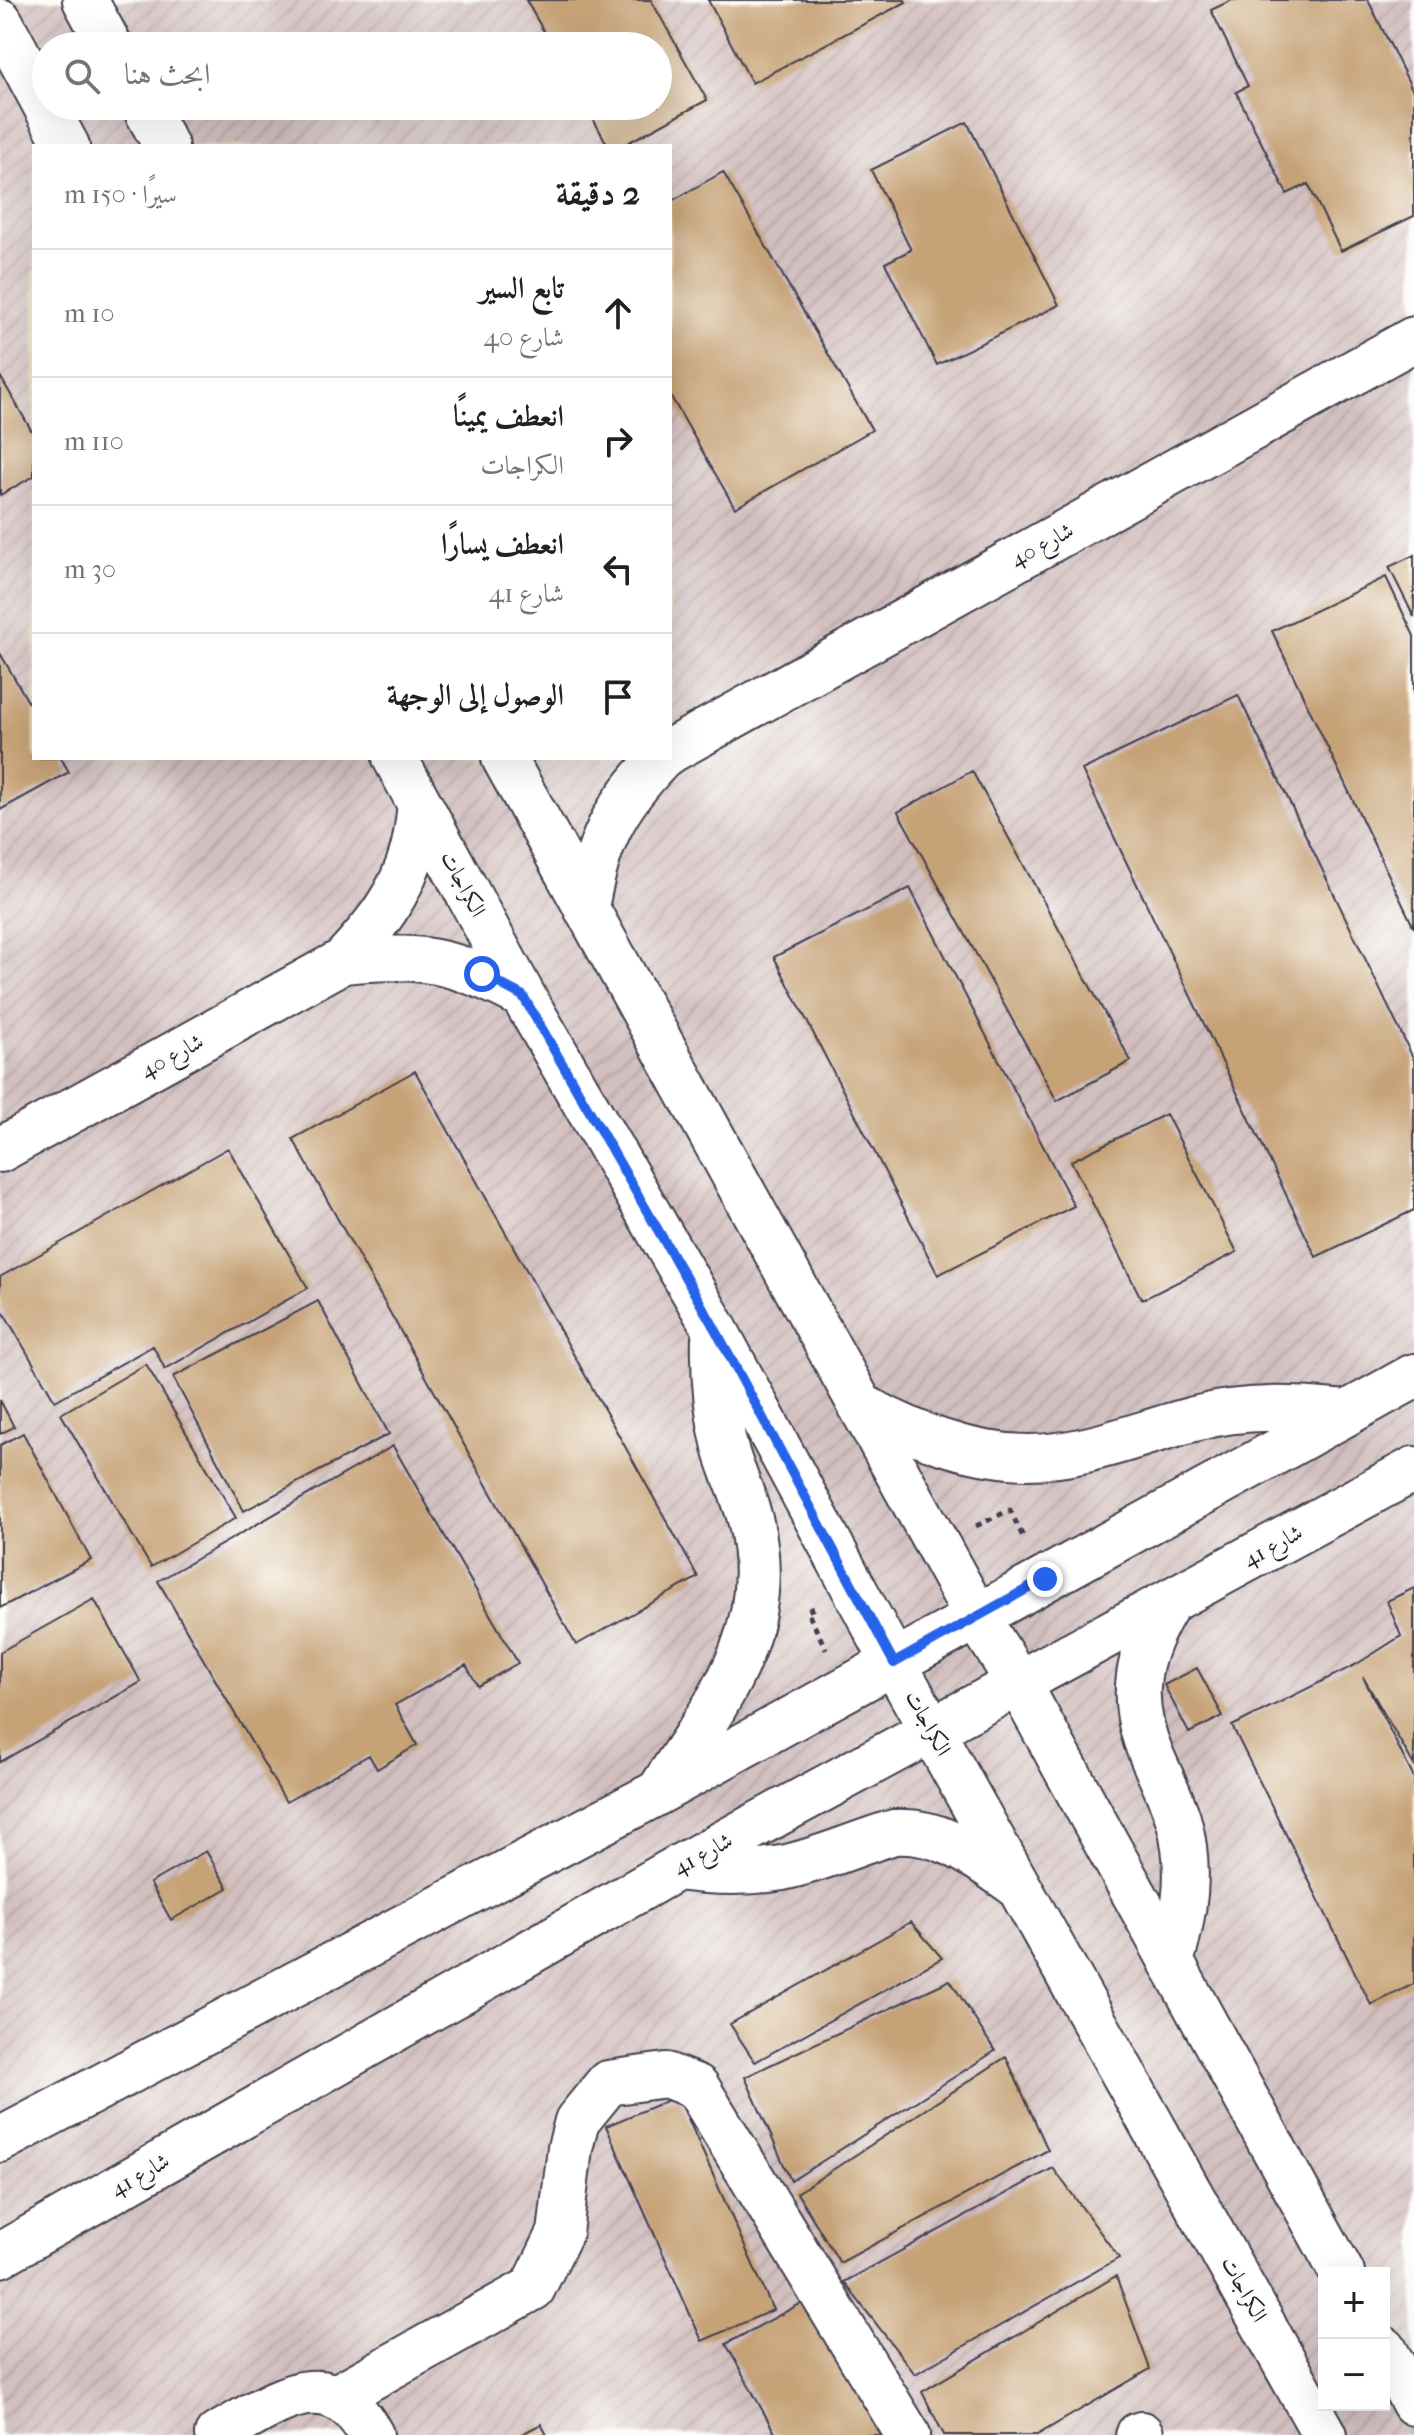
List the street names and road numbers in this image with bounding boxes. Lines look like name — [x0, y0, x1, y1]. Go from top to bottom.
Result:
street label: شارع 40 — [1006, 517, 1080, 577]
street label: الكراجات — [435, 847, 491, 921]
street label: شارع 40 — [136, 1028, 210, 1088]
street label: شارع 41 — [1239, 1519, 1310, 1577]
street label: الكراجات — [899, 1686, 957, 1760]
street label: شارع 41 — [669, 1827, 740, 1885]
street label: شارع 41 — [106, 2148, 177, 2207]
street label: الكراجات — [1215, 2252, 1273, 2326]

